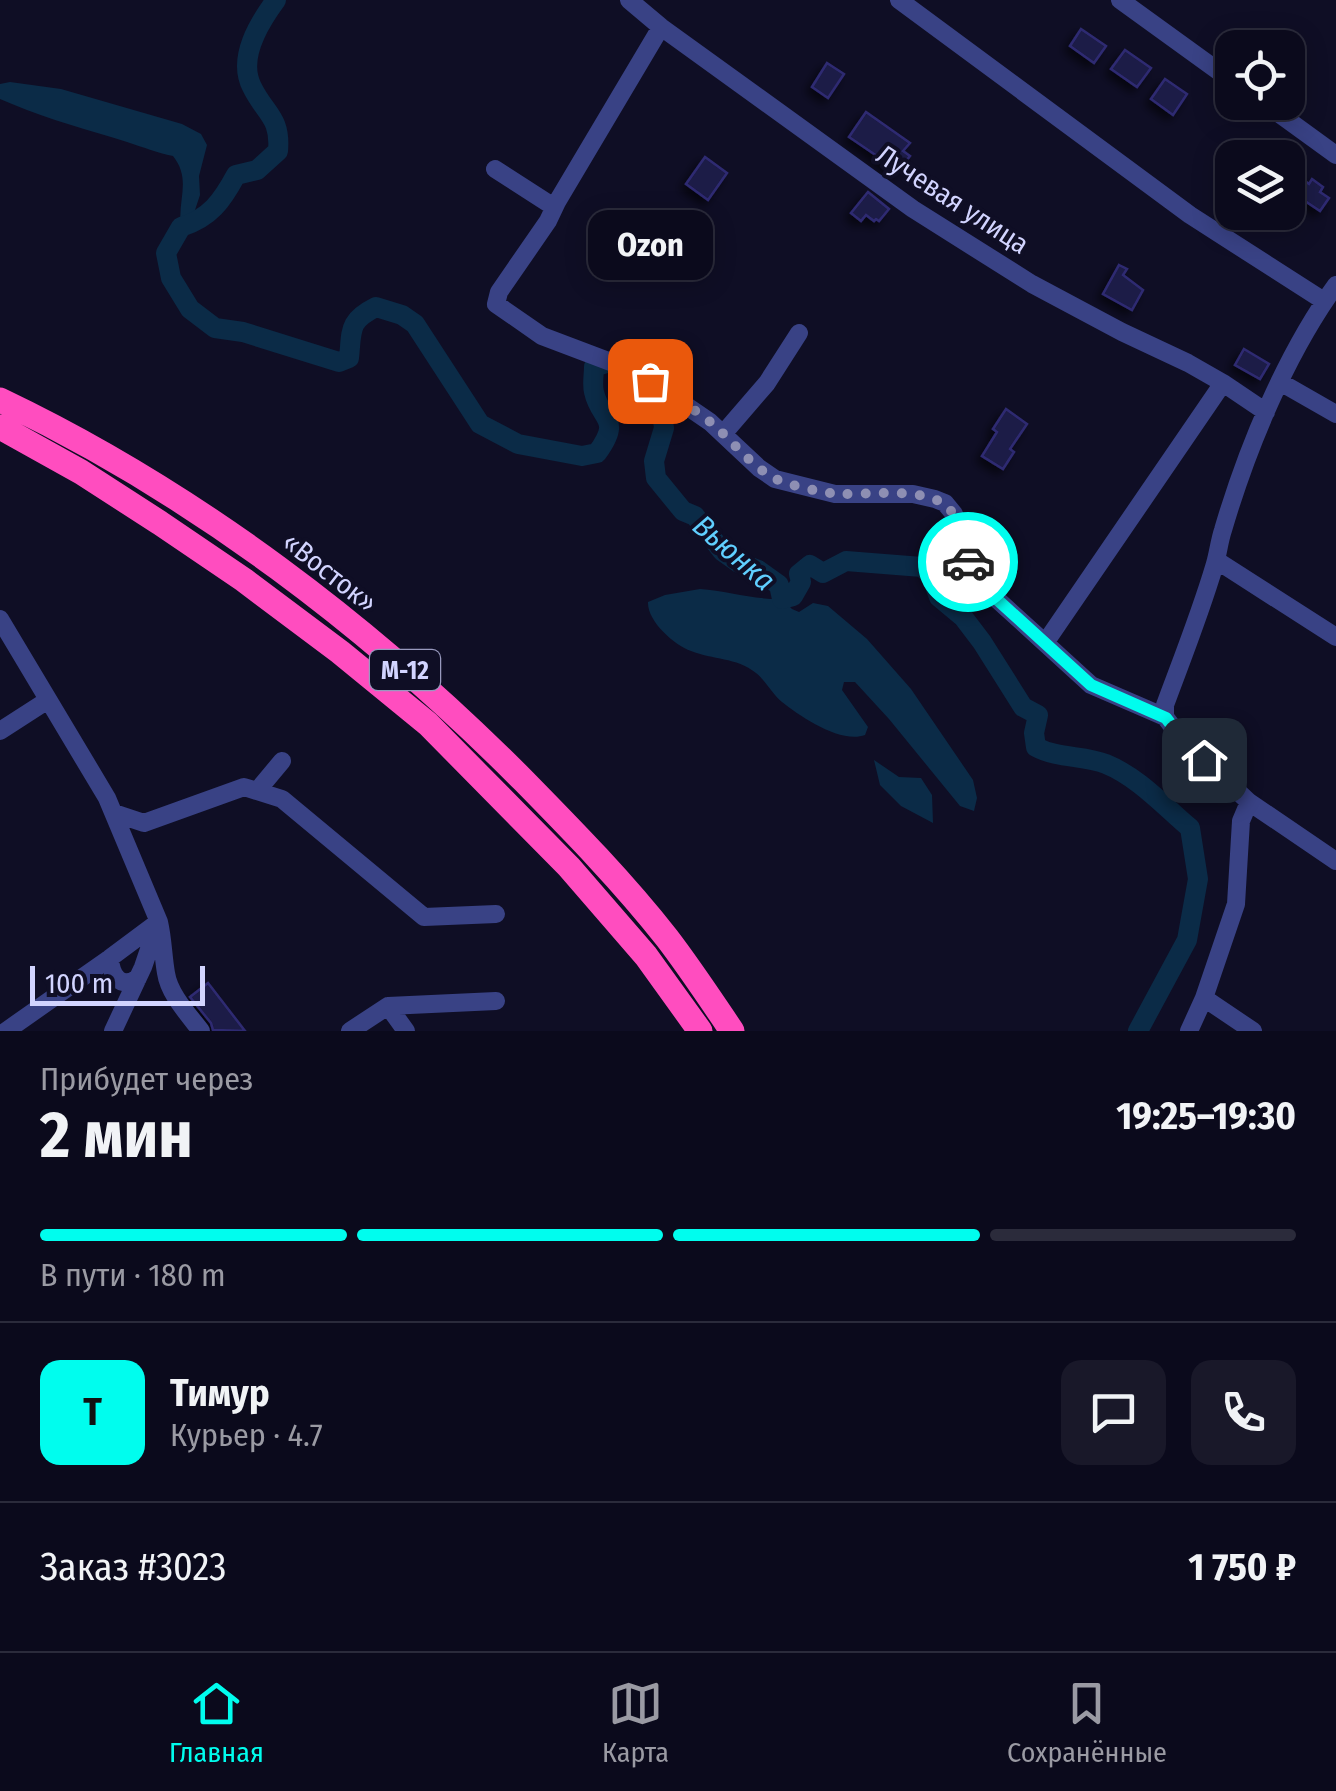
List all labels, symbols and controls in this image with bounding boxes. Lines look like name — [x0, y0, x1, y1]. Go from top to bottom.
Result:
map controls — [1215, 30, 1305, 230]
button: locate — [1215, 30, 1305, 120]
street label: Лучевая улица — [870, 138, 1035, 261]
button: layers — [1215, 140, 1305, 230]
callout: Ozon — [588, 211, 712, 281]
text: Ozon — [617, 226, 684, 264]
pin — [608, 339, 693, 424]
icon: bag — [623, 354, 678, 409]
water label: Вьюнка — [686, 508, 782, 598]
courier — [918, 512, 1018, 612]
street label: «Восток» — [276, 525, 383, 619]
icon: car — [941, 535, 996, 590]
road number: М-12 — [370, 650, 440, 690]
pin — [1162, 718, 1247, 803]
icon: home — [1177, 733, 1232, 788]
scale bar — [30, 961, 205, 1006]
text: 100 m — [45, 967, 113, 1000]
text: Прибудет через — [40, 1060, 253, 1098]
text: 19:25–19:30 — [1116, 1093, 1296, 1139]
text: 2 мин — [40, 1096, 193, 1174]
text: В пути · 180 m — [40, 1256, 226, 1294]
button: chat — [1061, 1360, 1166, 1465]
button: phone — [1191, 1360, 1296, 1465]
text: Тимур — [170, 1370, 270, 1416]
text: Т — [83, 1389, 102, 1435]
text: Курьер · 4.7 — [170, 1416, 323, 1454]
text: Заказ #3023 — [40, 1544, 226, 1590]
text: 1 750 ₽ — [1188, 1544, 1296, 1590]
tab: Главная — [169, 1676, 264, 1769]
tab: Карта — [602, 1676, 669, 1769]
tab: Сохранённые — [1007, 1676, 1167, 1769]

